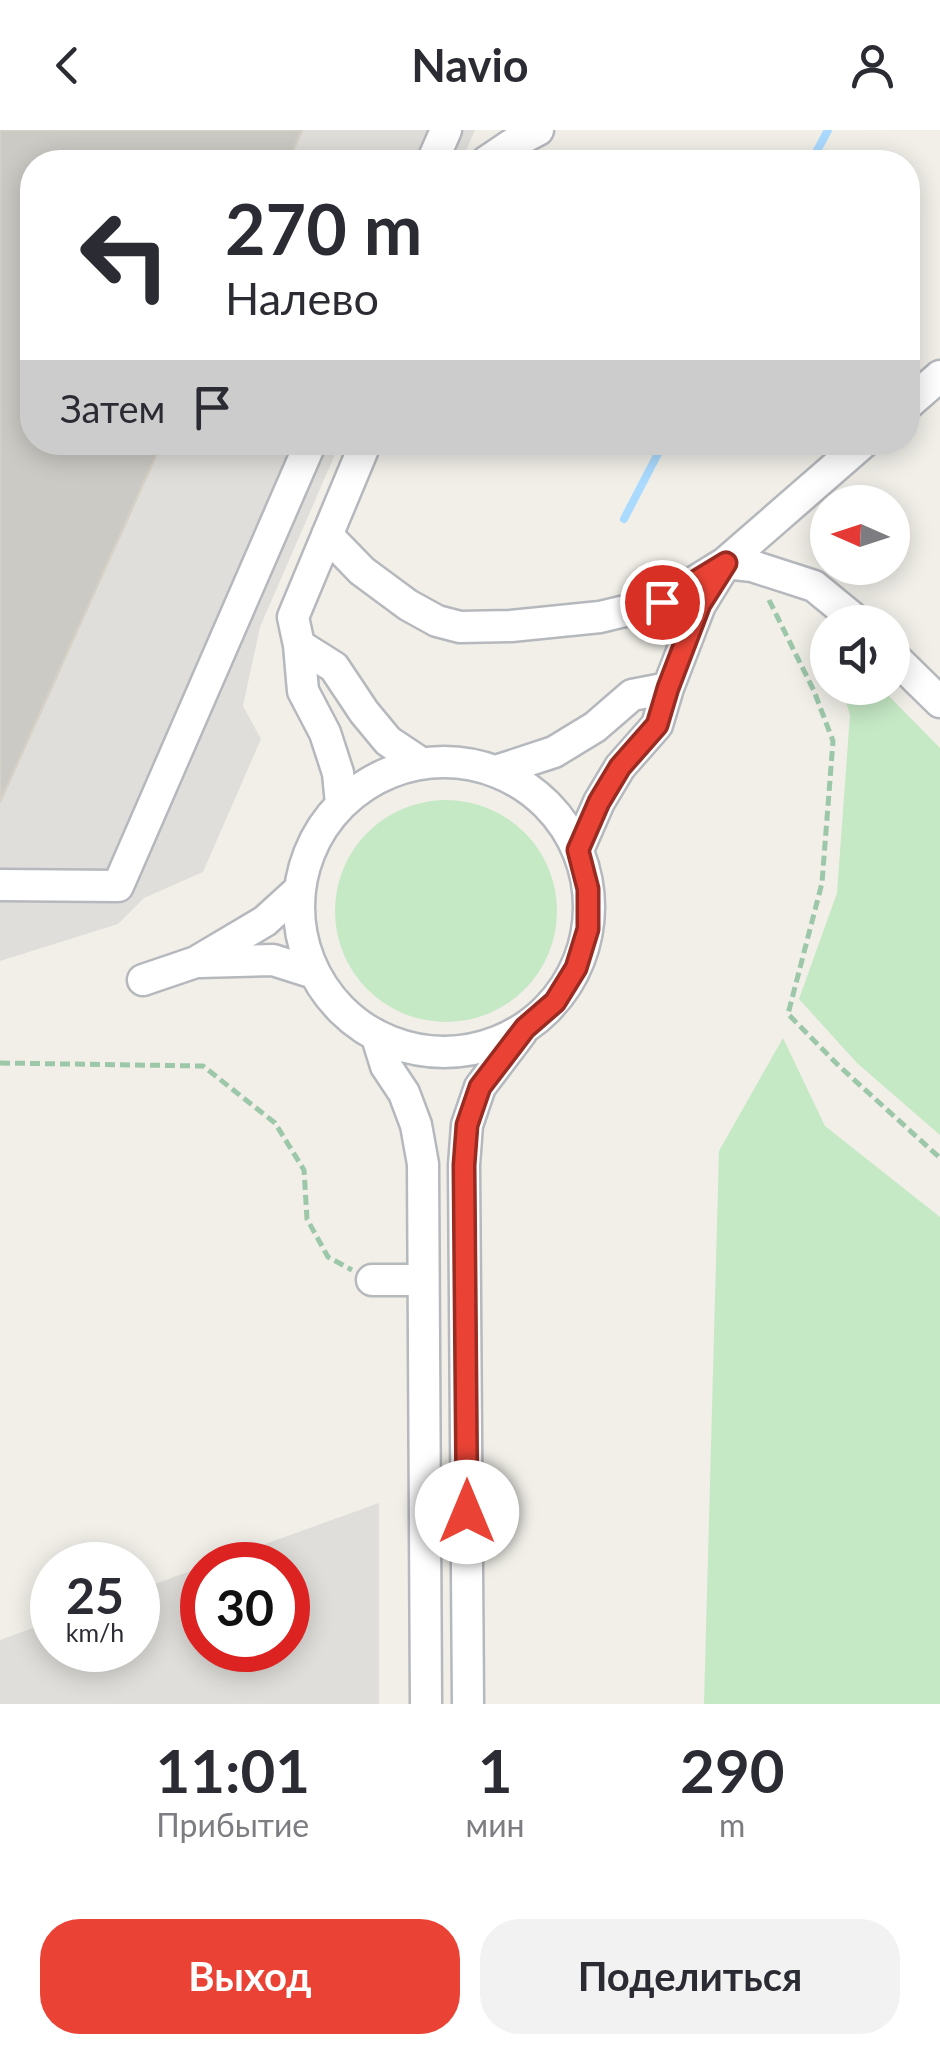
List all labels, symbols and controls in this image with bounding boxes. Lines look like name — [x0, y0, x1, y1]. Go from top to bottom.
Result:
icon: back — [40, 38, 95, 93]
text: Navio — [411, 38, 529, 92]
icon: person — [845, 38, 900, 93]
text: 270 m — [225, 186, 422, 270]
icon: left — [60, 190, 190, 320]
text: Налево — [225, 271, 379, 325]
icon: arrive — [185, 380, 240, 435]
text: Затем — [60, 385, 165, 431]
north arrow — [810, 485, 910, 585]
map controls — [810, 485, 910, 705]
pin — [620, 560, 705, 645]
icon: arrive — [635, 575, 690, 630]
button: sound — [810, 605, 910, 705]
position arrow — [415, 1460, 519, 1564]
speed limit sign: 30 — [180, 1542, 310, 1672]
text: 25 — [66, 1565, 124, 1625]
text: km/h — [66, 1617, 124, 1647]
text: 11:01 — [155, 1734, 310, 1806]
text: 1 — [478, 1734, 513, 1806]
text: 290 — [680, 1734, 784, 1806]
text: Прибытие — [156, 1805, 309, 1844]
text: мин — [466, 1805, 525, 1844]
text: m — [719, 1805, 745, 1844]
button: Выход — [40, 1919, 460, 2034]
button: Поделиться — [480, 1919, 900, 2034]

